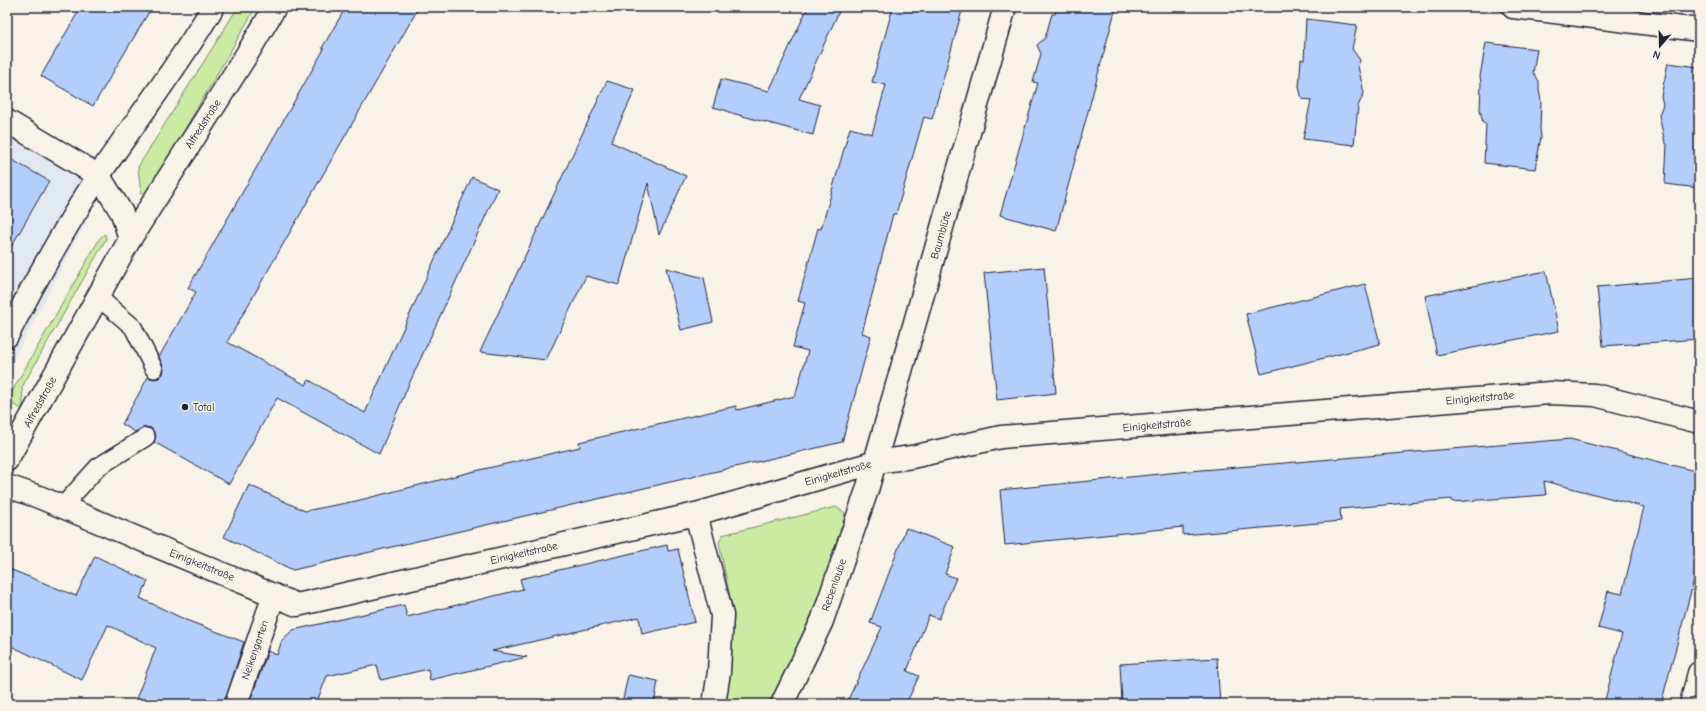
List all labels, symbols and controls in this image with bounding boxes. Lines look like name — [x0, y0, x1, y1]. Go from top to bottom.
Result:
north arrow — [1640, 26, 1680, 66]
text: N — [1651, 48, 1662, 62]
street label: Alfredstraße — [182, 96, 224, 151]
street label: Baumblüte — [928, 209, 954, 261]
street label: Alfredstraße — [21, 374, 60, 430]
street label: Einigkeitstraße — [1445, 388, 1515, 407]
place label: Total — [193, 401, 214, 414]
marker: Total — [180, 402, 190, 412]
street label: Einigkeitstraße — [1122, 415, 1192, 434]
street label: Einigkeitstraße — [803, 457, 873, 489]
street label: Einigkeitstraße — [489, 539, 559, 567]
street label: Einigkeitstraße — [168, 546, 237, 584]
street label: Rebenlaube — [819, 557, 849, 613]
street label: Nelkengarten — [239, 619, 271, 681]

